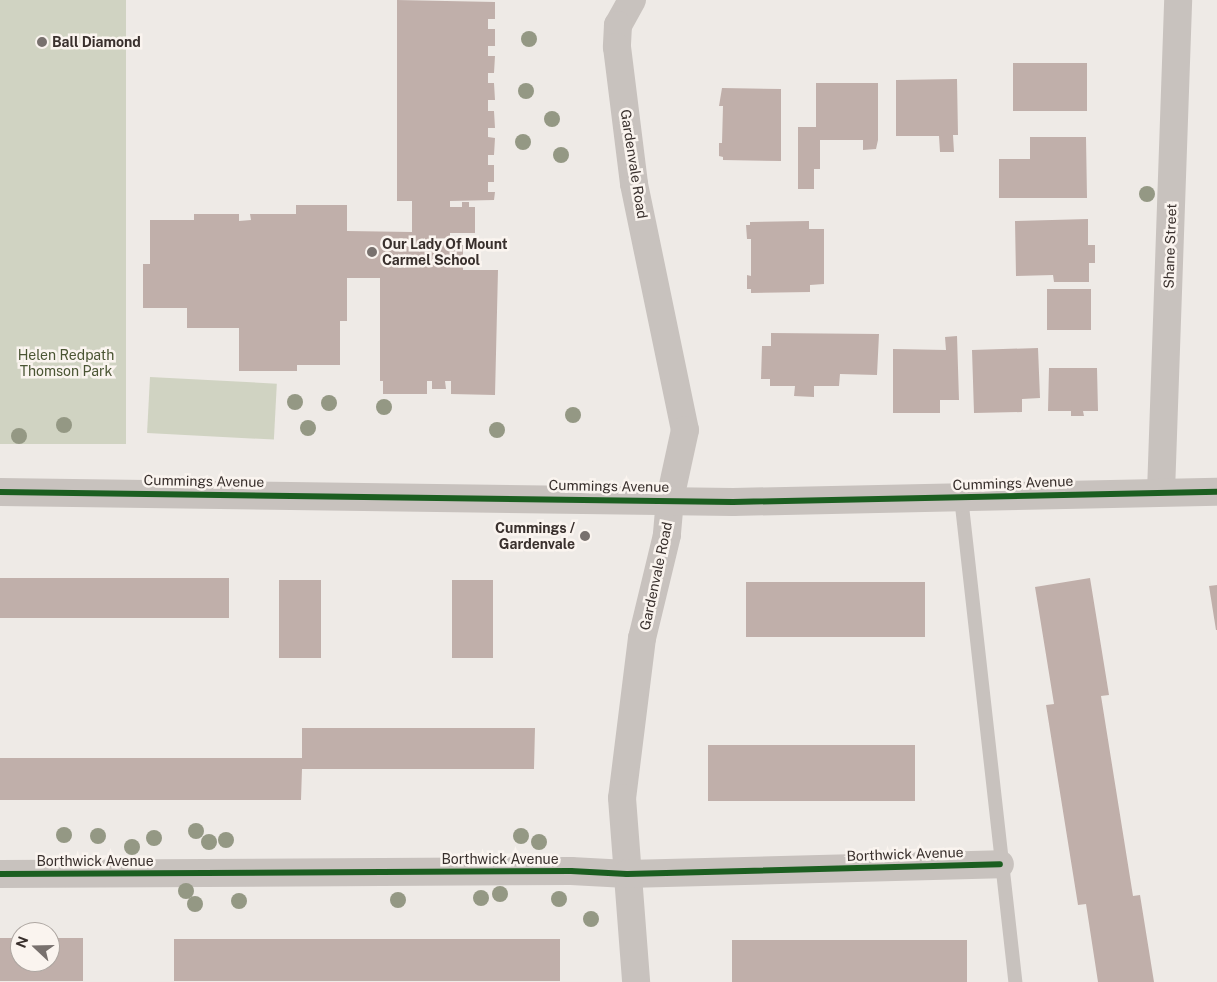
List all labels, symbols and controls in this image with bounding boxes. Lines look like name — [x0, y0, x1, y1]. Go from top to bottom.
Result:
place label: Ball Diamond — [52, 34, 141, 50]
marker: Ball Diamond — [36, 36, 48, 48]
street label: Gardenvale Road — [617, 108, 651, 220]
street label: Shane Street — [1160, 203, 1180, 289]
place label: Our Lady Of Mount Carmel School — [382, 236, 508, 268]
marker: Our Lady Of Mount Carmel School — [366, 246, 378, 258]
park label: Helen Redpath Thomson Park — [18, 347, 114, 380]
street label: Cummings Avenue — [143, 472, 265, 490]
street label: Cummings Avenue — [952, 472, 1074, 494]
street label: Cummings Avenue — [548, 477, 670, 495]
place label: Cummings / Gardenvale — [495, 520, 575, 552]
street label: Gardenvale Road — [636, 520, 676, 632]
marker: Cummings / Gardenvale — [579, 530, 591, 542]
street label: Borthwick Avenue — [846, 844, 964, 864]
street label: Borthwick Avenue — [441, 851, 559, 867]
street label: Borthwick Avenue — [36, 853, 154, 869]
north arrow — [10, 922, 60, 972]
text: N — [12, 934, 31, 950]

